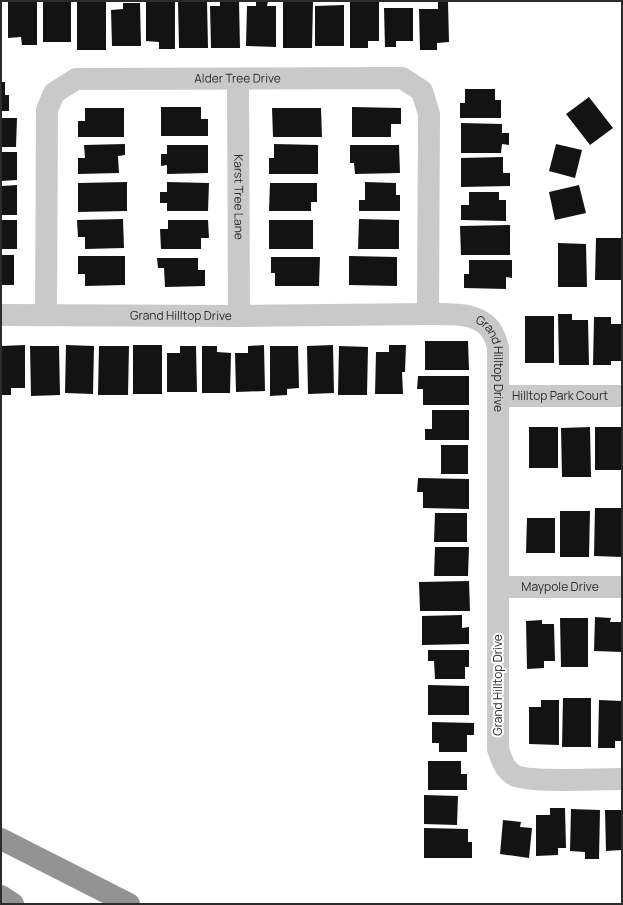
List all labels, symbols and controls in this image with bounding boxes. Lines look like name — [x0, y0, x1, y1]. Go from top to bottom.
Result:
street label: Alder Tree Drive — [194, 69, 281, 87]
street label: Karst Tree Lane — [230, 154, 248, 240]
street label: Grand Hilltop Drive — [130, 307, 232, 324]
street label: Grand Hilltop Drive — [473, 311, 507, 412]
street label: Hilltop Park Court — [512, 387, 608, 404]
street label: Maypole Drive — [521, 578, 599, 595]
street label: Grand Hilltop Drive — [489, 634, 506, 736]

